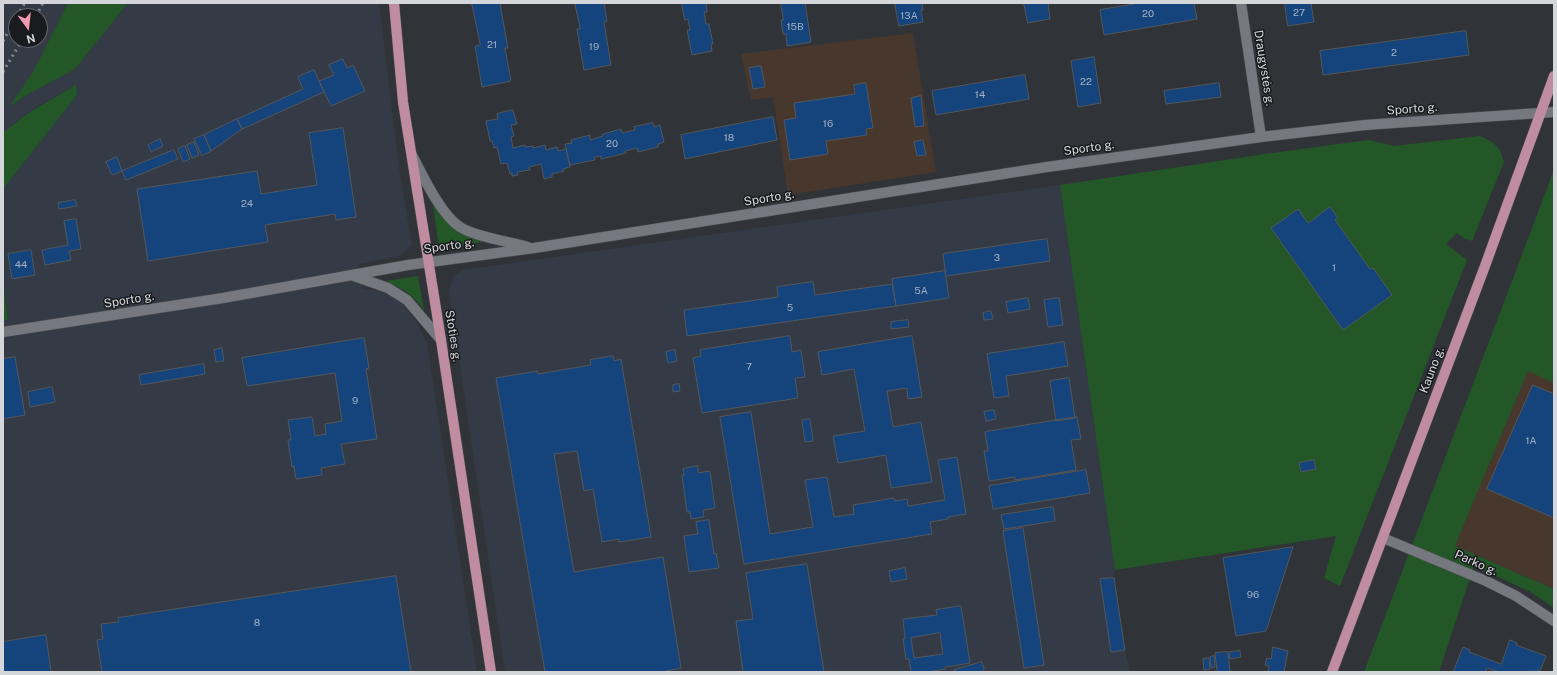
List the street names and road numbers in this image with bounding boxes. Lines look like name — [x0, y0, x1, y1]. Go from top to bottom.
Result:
street label: Draugystės g. — [1251, 29, 1277, 107]
street label: Sporto g. — [1386, 100, 1438, 118]
street label: Sporto g. — [1063, 137, 1115, 159]
street label: Sporto g. — [743, 187, 795, 209]
street label: Sporto g. — [423, 235, 475, 257]
street label: Sporto g. — [103, 289, 155, 311]
street label: Stoties g. — [442, 309, 464, 363]
street label: Kauno g. — [1417, 345, 1447, 395]
street label: Parko g. — [1452, 547, 1500, 579]

